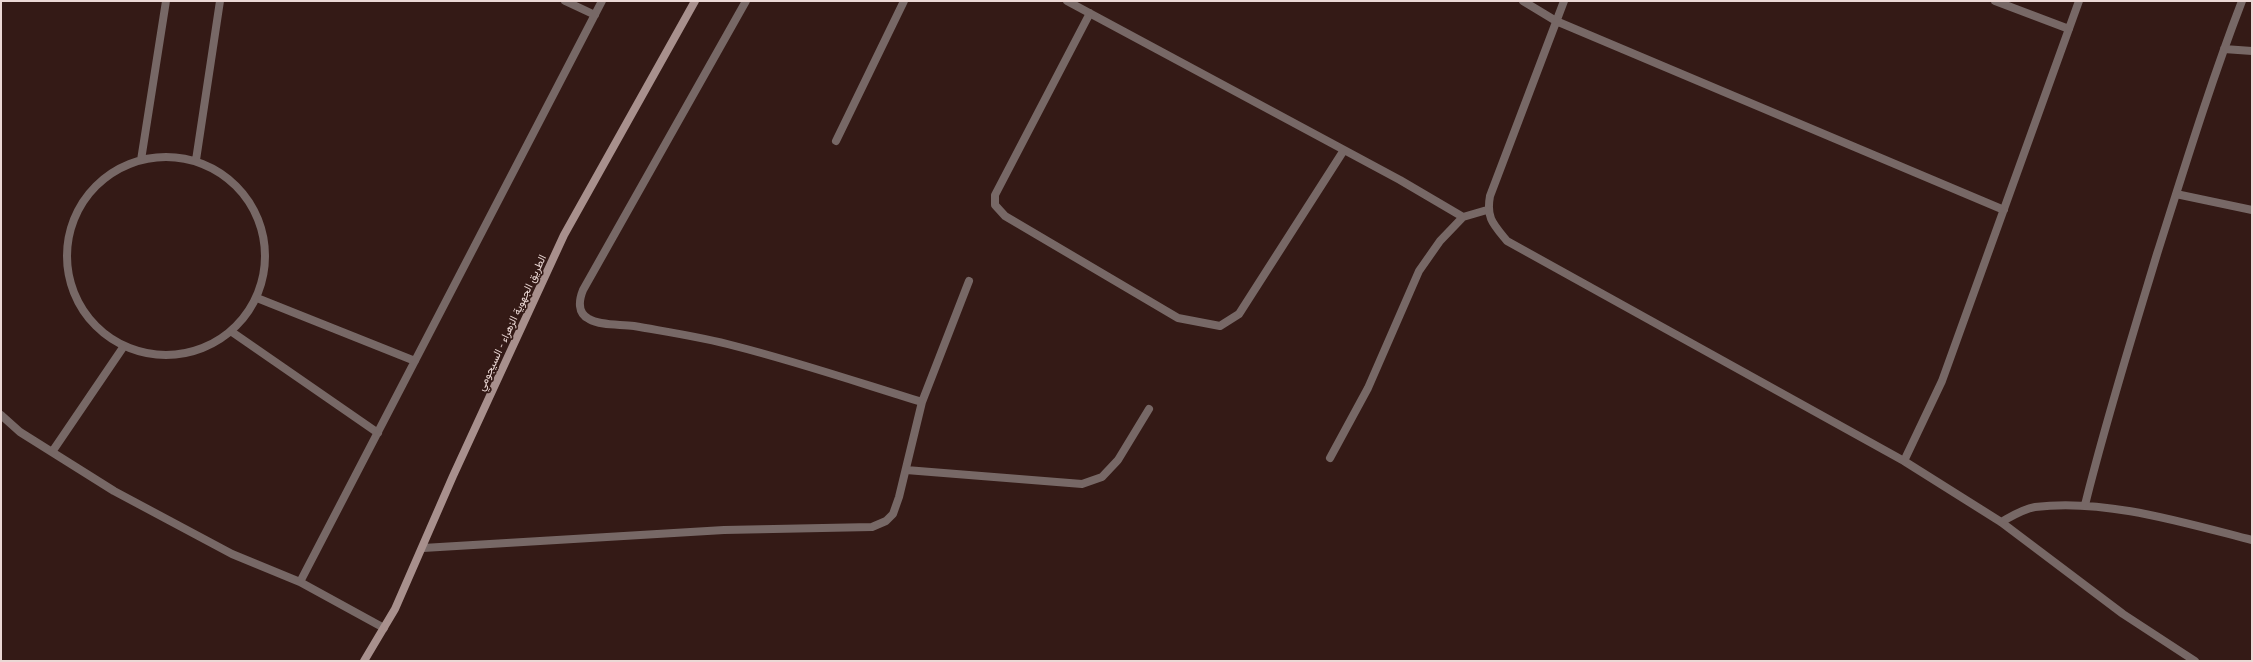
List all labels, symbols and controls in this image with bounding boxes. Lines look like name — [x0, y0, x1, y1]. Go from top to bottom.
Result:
street label: الطريق الجهوية الزهراء - السيجومي — [475, 253, 549, 393]

